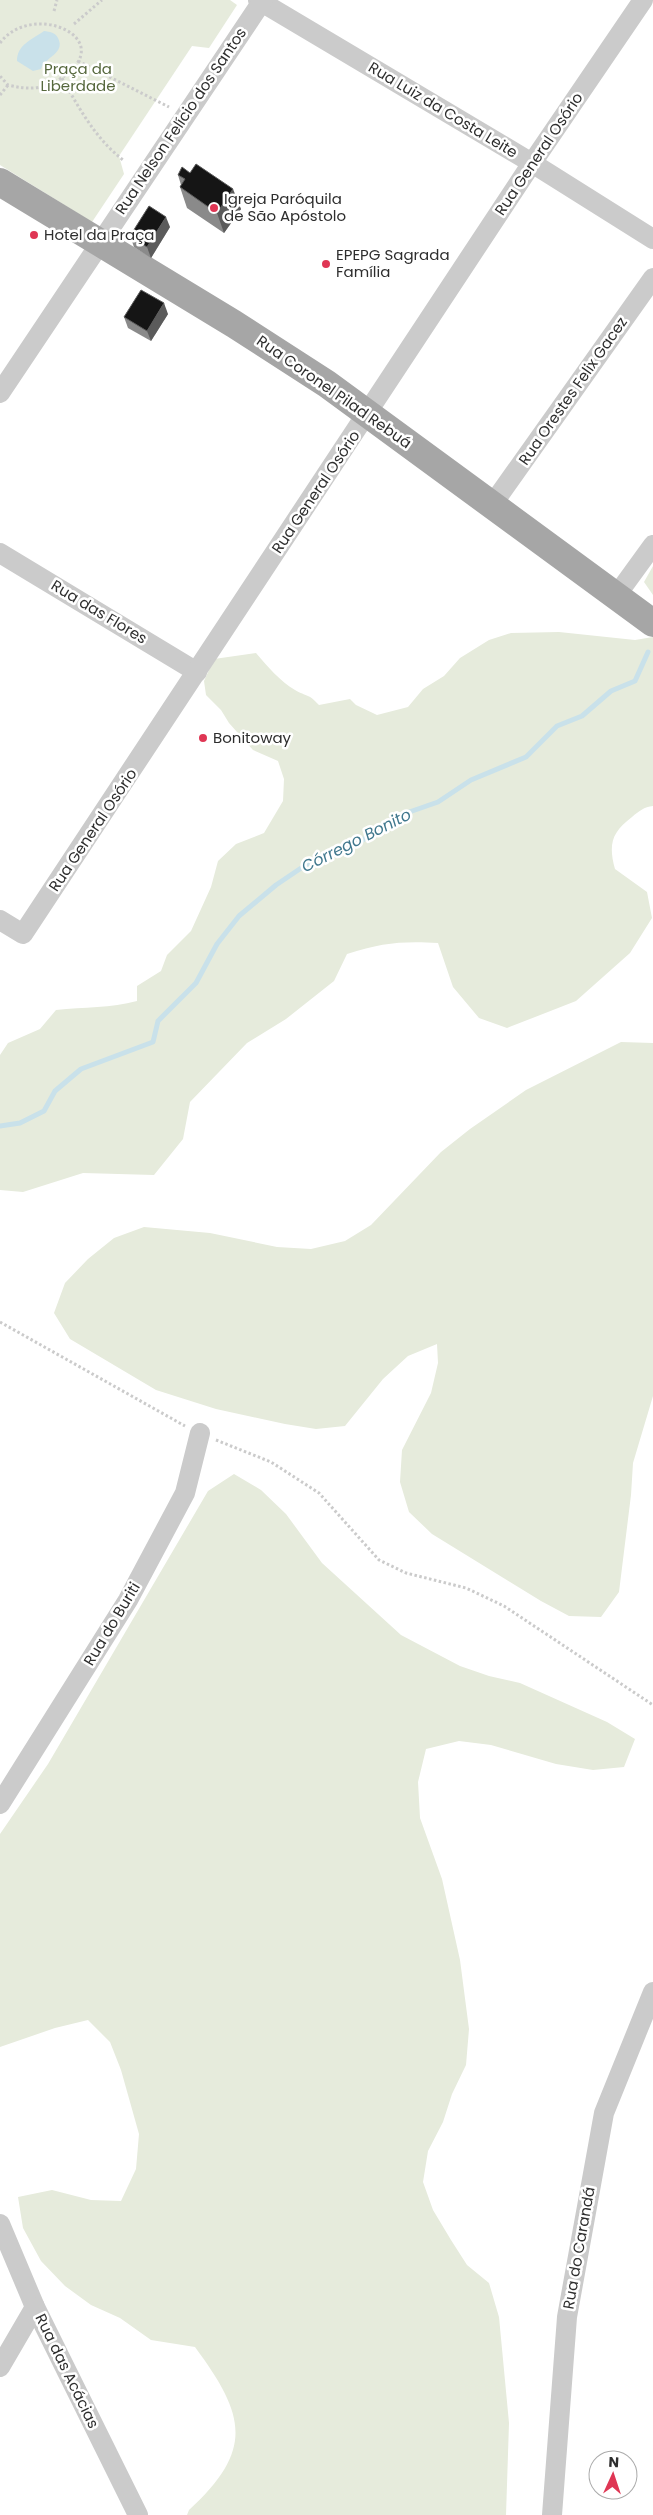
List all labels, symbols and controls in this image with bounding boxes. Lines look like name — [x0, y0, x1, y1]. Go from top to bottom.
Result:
street label: Rua Nelson Felício dos Santos — [110, 23, 251, 218]
street label: Rua Luiz da Costa Leite — [365, 57, 522, 163]
park label: Praça da Liberdade — [41, 58, 115, 96]
street label: Rua General Osório — [490, 88, 588, 219]
place label: Igreja Paróquila de São Apóstolo — [224, 188, 346, 226]
marker: Igreja Paróquila de São Apóstolo — [208, 202, 220, 214]
place label: Hotel da Praça — [44, 224, 154, 245]
marker: Hotel da Praça — [28, 229, 40, 241]
place label: EPEPG Sagrada Família — [336, 244, 450, 282]
marker: EPEPG Sagrada Família — [320, 258, 332, 270]
street label: Rua Orestes Felix Gacez — [513, 312, 632, 469]
street label: Rua Coronel Pilad Rebuá — [253, 330, 416, 453]
street label: Rua General Osório — [267, 426, 365, 557]
street label: Rua das Flores — [47, 575, 151, 649]
place label: Bonitoway — [213, 727, 292, 748]
marker: Bonitoway — [197, 732, 209, 744]
street label: Rua General Osório — [44, 764, 142, 895]
water label: Córrego Bonito — [297, 803, 415, 878]
street label: Rua do Buriti — [78, 1578, 145, 1669]
street label: Rua do Carandá — [557, 2185, 600, 2311]
street label: Rua das Acácias — [31, 2310, 104, 2432]
north arrow — [588, 2450, 638, 2500]
text: N — [608, 2452, 619, 2472]

